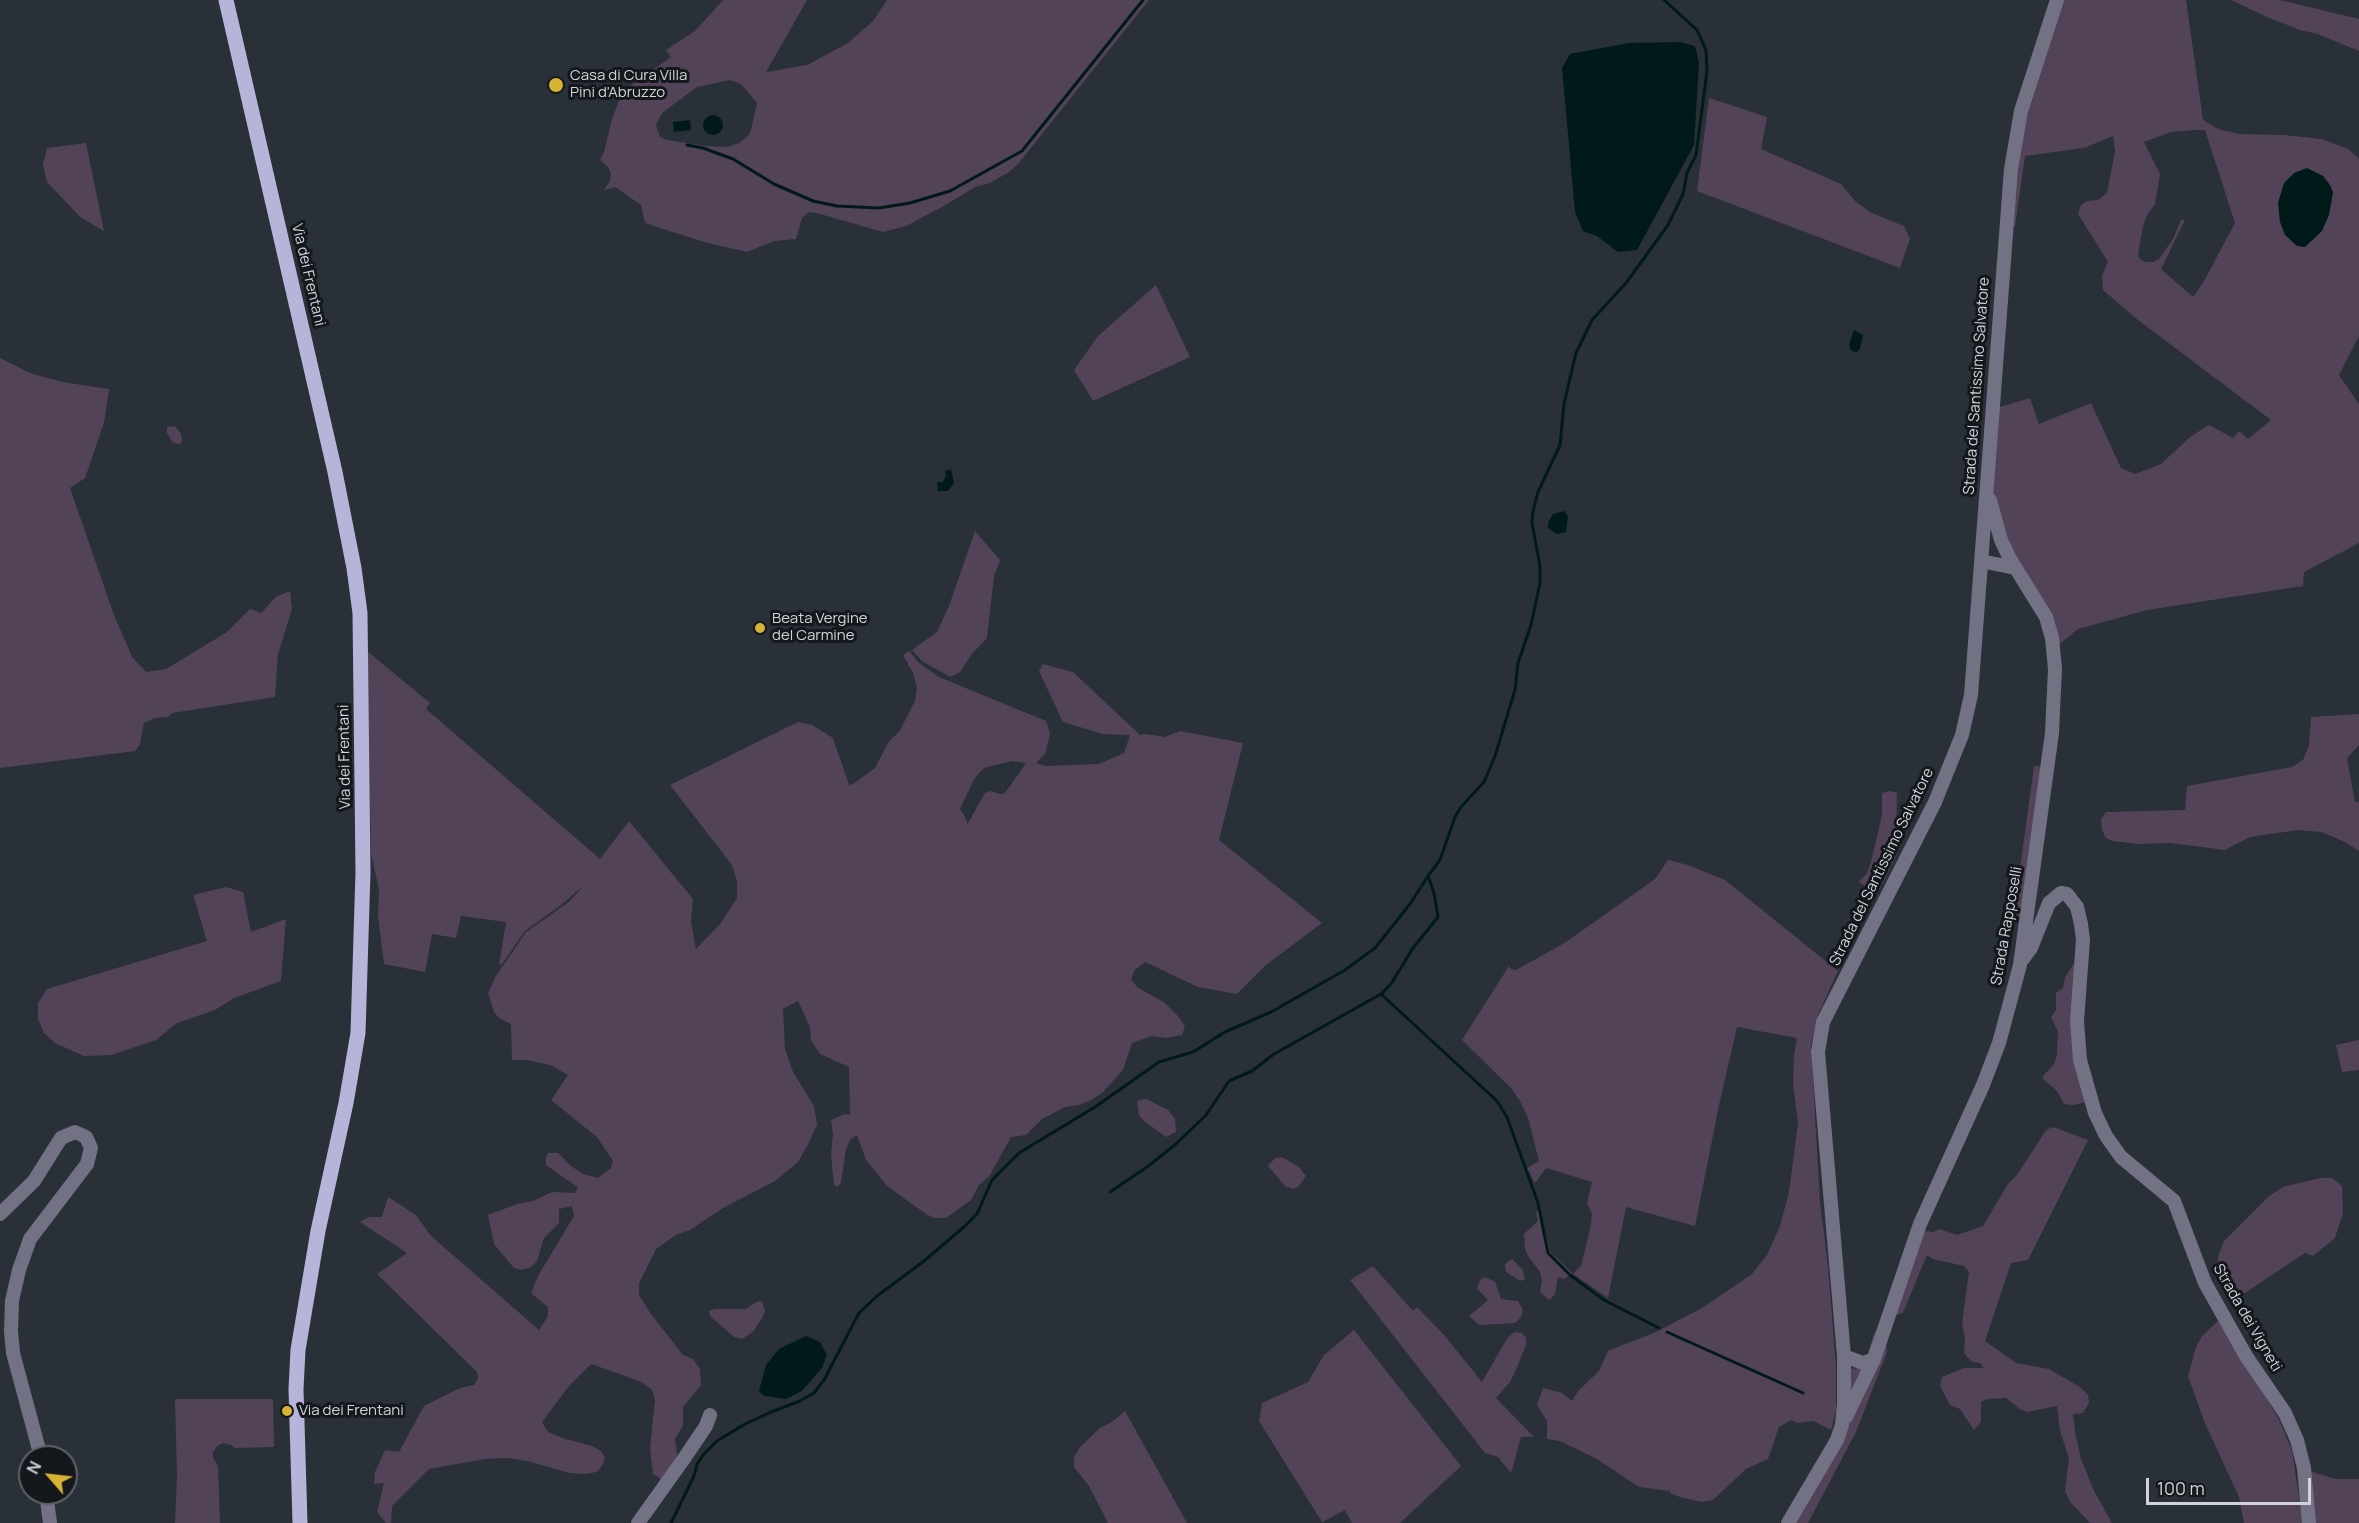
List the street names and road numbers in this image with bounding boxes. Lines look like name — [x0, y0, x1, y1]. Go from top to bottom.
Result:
street label: Via dei Frentani — [287, 222, 329, 328]
street label: Strada del Santissimo Salvatore — [1960, 277, 1994, 495]
street label: Via dei Frentani — [335, 704, 355, 810]
street label: Strada del Santissimo Salvatore — [1826, 765, 1938, 969]
street label: Strada Rapposelli — [1988, 865, 2026, 987]
street label: Strada dei Vigneti — [2209, 1261, 2285, 1375]

